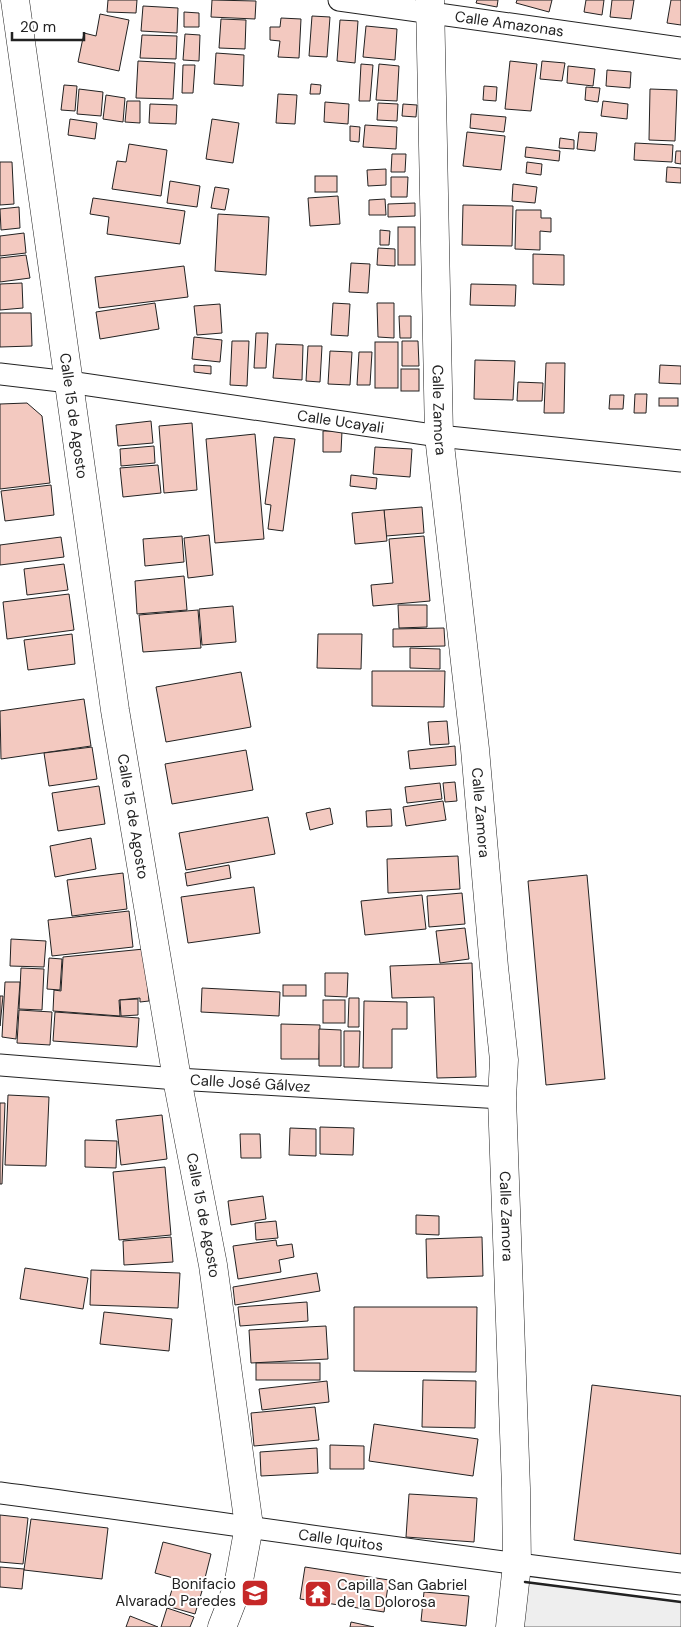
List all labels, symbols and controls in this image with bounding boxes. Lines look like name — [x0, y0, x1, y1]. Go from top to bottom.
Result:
street label: Calle Amazonas — [454, 6, 565, 41]
scale bar — [12, 10, 85, 42]
text: 20 m — [20, 17, 56, 37]
street label: Calle 15 de Agosto — [55, 352, 92, 480]
street label: Calle Zamora — [428, 364, 451, 456]
street label: Calle Ucayali — [296, 405, 385, 438]
street label: Calle 15 de Agosto — [113, 752, 153, 881]
street label: Calle Zamora — [467, 767, 494, 859]
street label: Calle José Gálvez — [190, 1070, 311, 1097]
street label: Calle 15 de Agosto — [182, 1151, 225, 1279]
street label: Calle Zamora — [495, 1171, 518, 1262]
street label: Calle Iquitos — [297, 1524, 384, 1556]
place label: Bonifacio Alvarado Paredes — [115, 1574, 236, 1611]
place label: Capilla San Gabriel de la Dolorosa — [337, 1575, 467, 1612]
school or university icon: Bonifacio Alvarado Paredes — [240, 1578, 270, 1608]
temple icon: Capilla San Gabriel de la Dolorosa — [303, 1579, 333, 1609]

